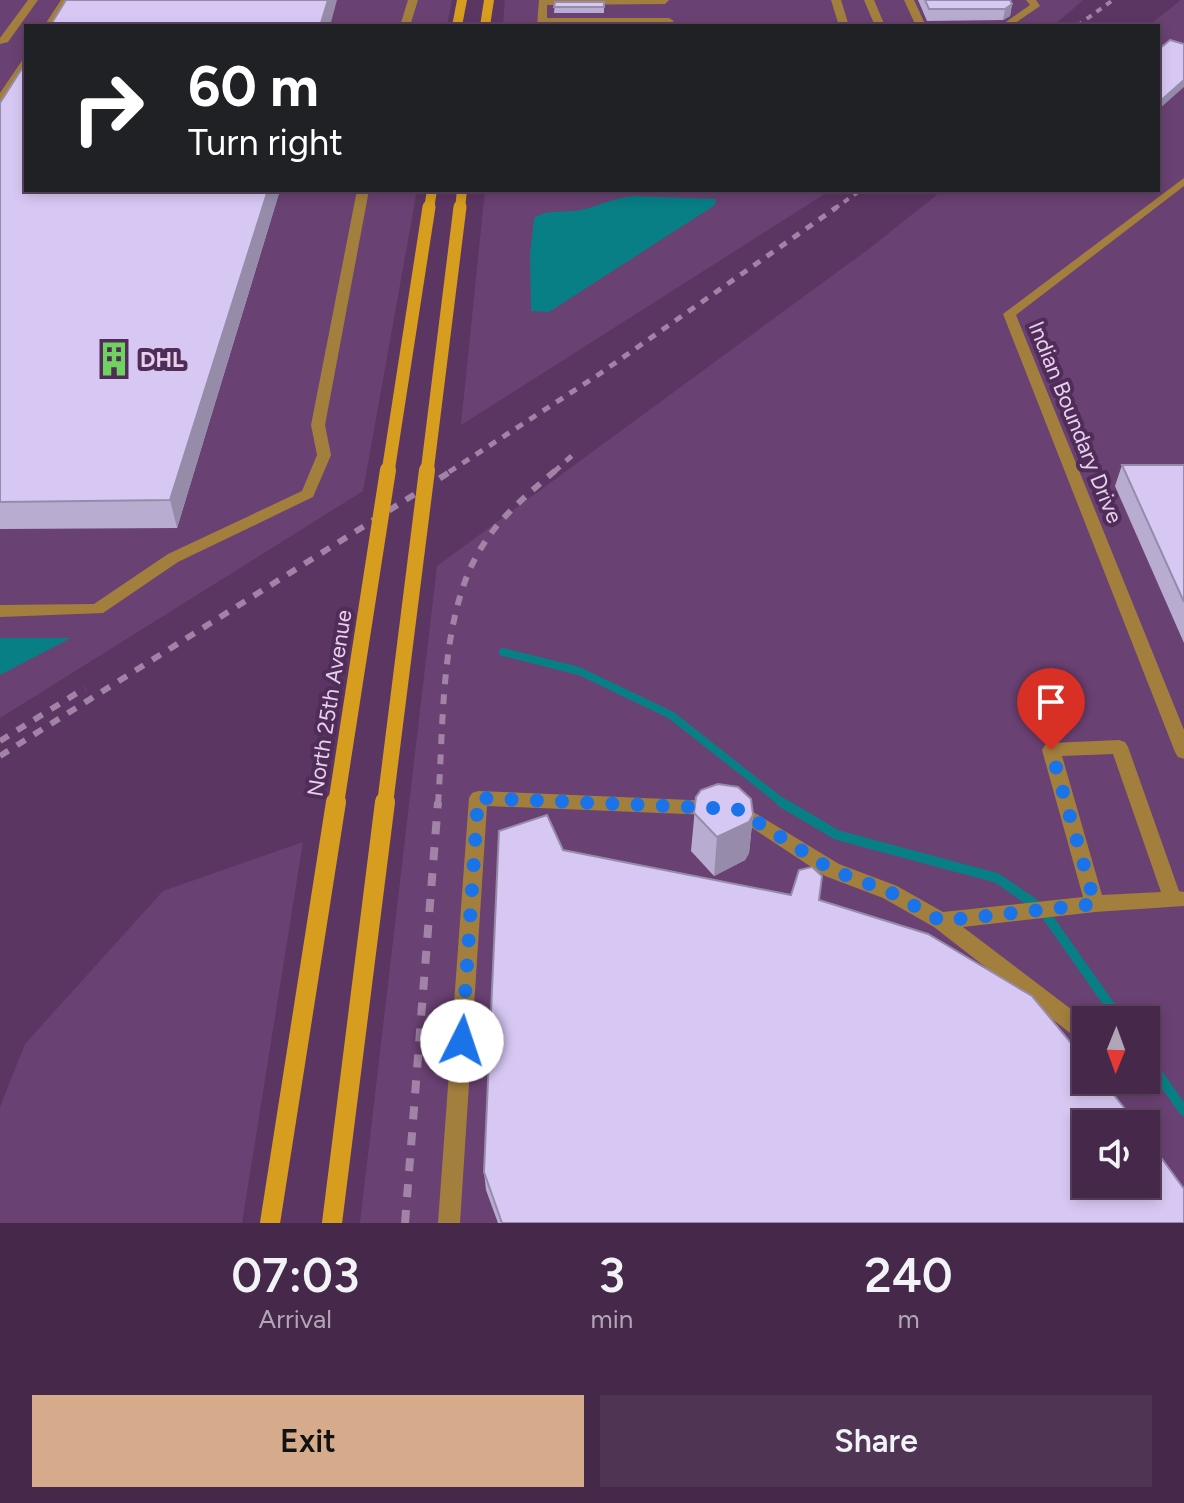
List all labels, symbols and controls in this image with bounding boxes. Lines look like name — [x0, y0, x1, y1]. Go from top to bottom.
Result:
text: 60 m — [188, 53, 319, 120]
icon: right — [56, 56, 160, 160]
text: Turn right — [188, 121, 343, 164]
street label: Indian Boundary Drive — [1023, 317, 1128, 527]
building icon: DHL — [95, 340, 133, 378]
place label: DHL — [140, 346, 184, 373]
street label: North 25th Avenue — [301, 608, 358, 798]
pin — [1017, 668, 1085, 750]
icon: arrive — [1029, 680, 1073, 724]
position arrow — [420, 999, 504, 1083]
north arrow — [1072, 1006, 1160, 1094]
map controls — [1072, 1006, 1160, 1198]
button: sound — [1072, 1110, 1160, 1198]
text: 07:03 — [231, 1246, 359, 1304]
text: 3 — [599, 1246, 625, 1304]
text: 240 — [864, 1246, 953, 1304]
text: Arrival — [259, 1303, 332, 1335]
text: min — [591, 1303, 633, 1335]
text: m — [898, 1303, 920, 1335]
button: Exit — [32, 1395, 584, 1487]
button: Share — [600, 1395, 1152, 1487]

